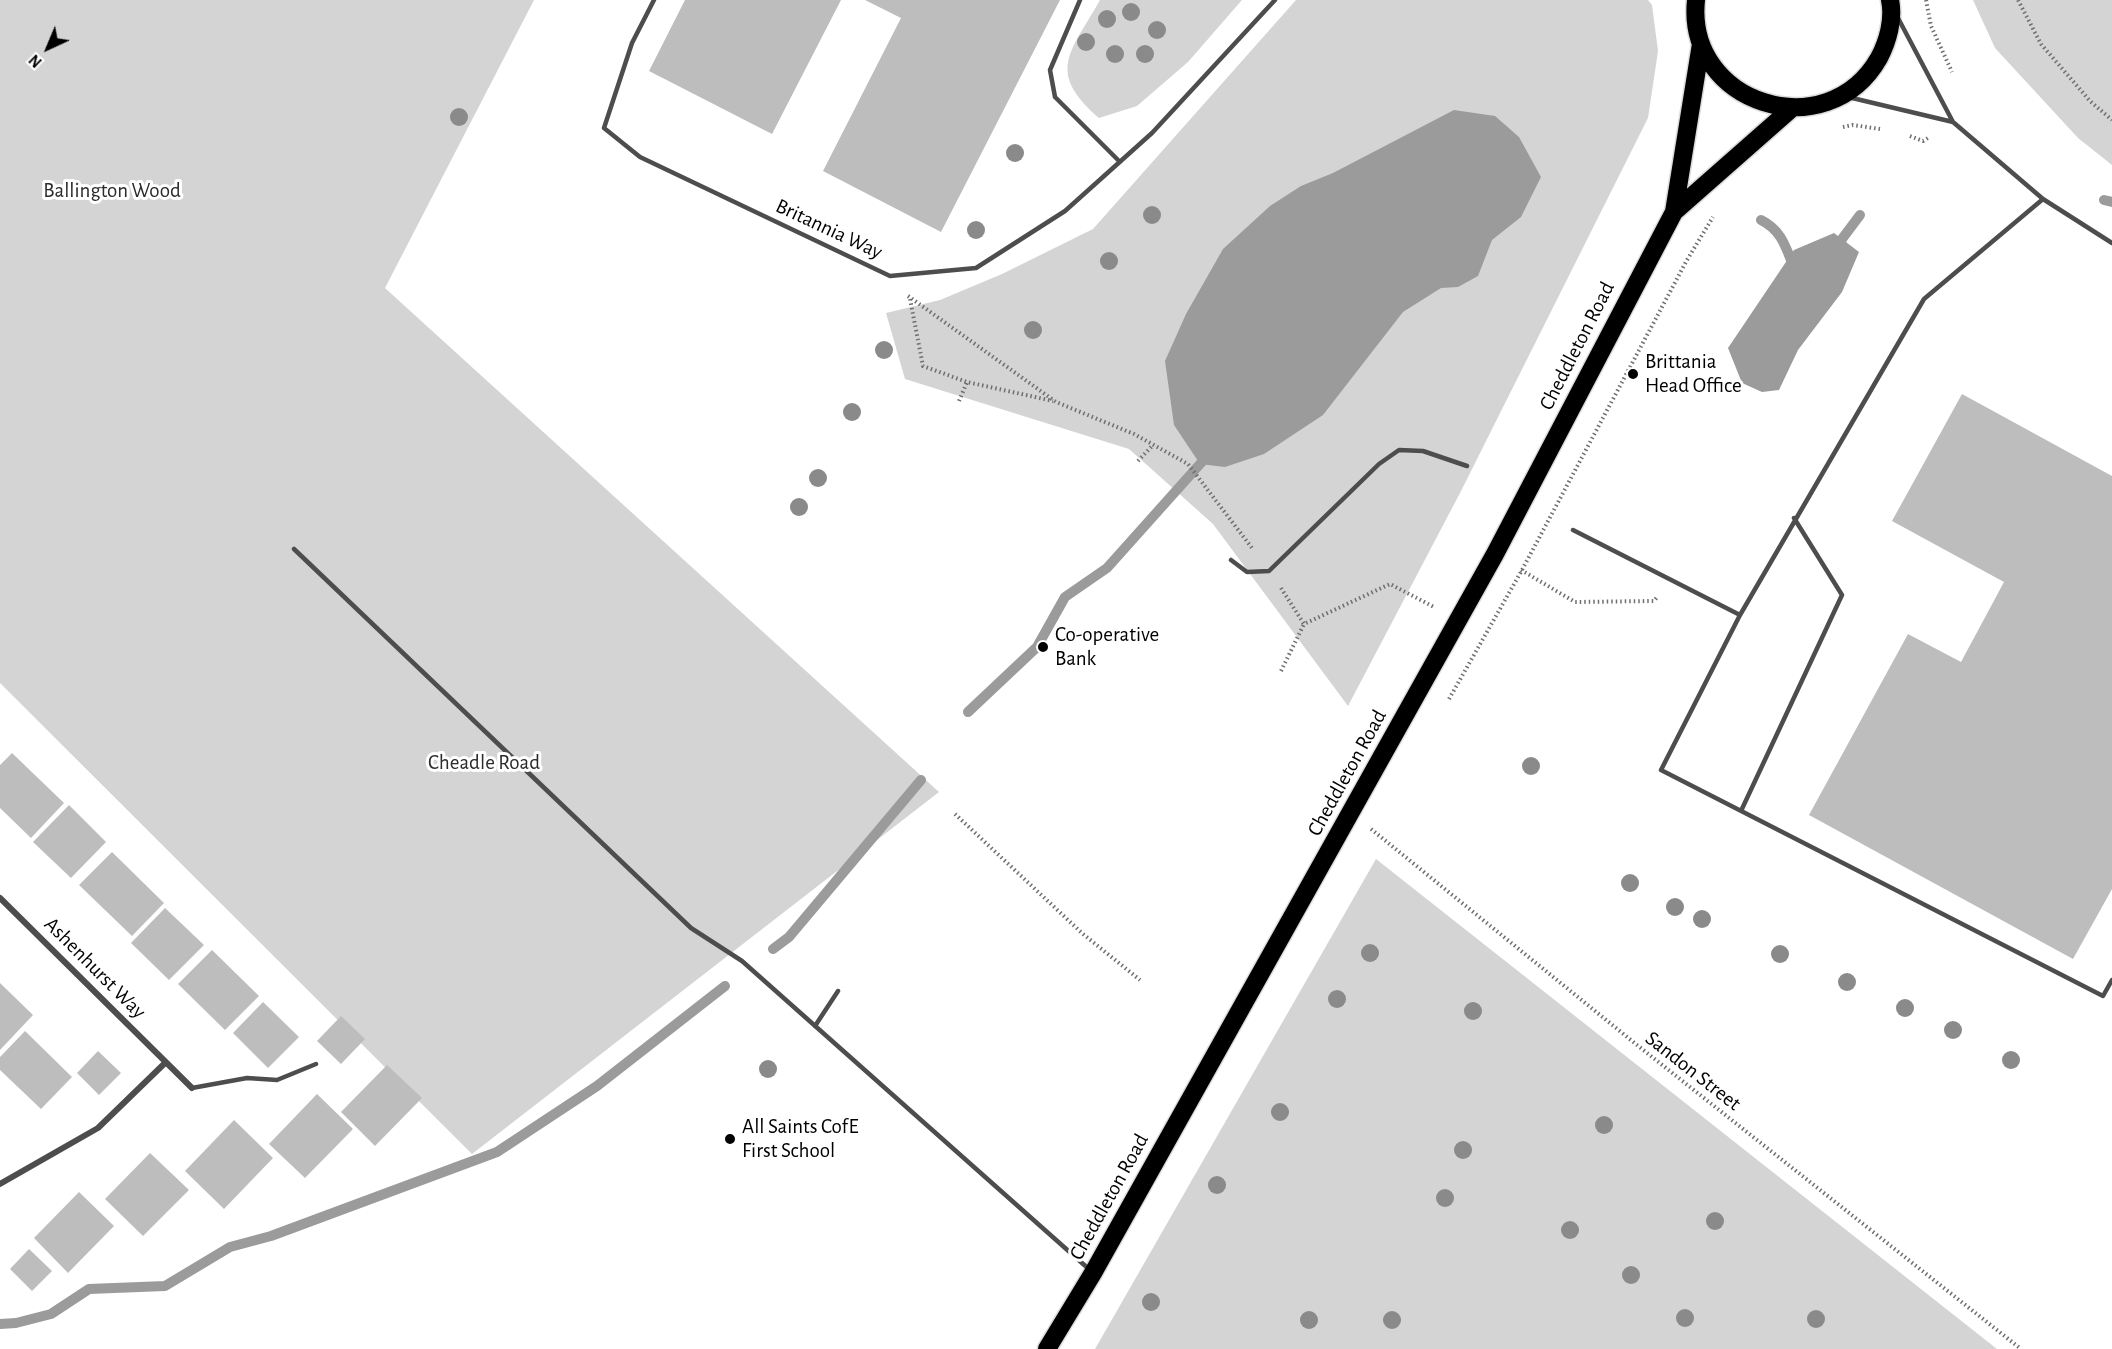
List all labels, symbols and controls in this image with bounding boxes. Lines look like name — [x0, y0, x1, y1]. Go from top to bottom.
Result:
north arrow — [18, 18, 78, 78]
text: N — [26, 51, 45, 71]
park label: Ballington Wood — [43, 178, 181, 204]
street label: Britannia Way — [772, 193, 886, 265]
street label: Cheddleton Road — [1534, 278, 1620, 414]
place label: Brittania Head Office — [1645, 349, 1742, 399]
marker: Brittania Head Office — [1626, 367, 1640, 381]
place label: Co-operative Bank — [1055, 622, 1159, 672]
marker: Co-operative Bank — [1036, 640, 1050, 654]
street label: Cheddleton Road — [1302, 705, 1392, 841]
park label: Cheadle Road — [428, 750, 540, 776]
street label: Ashenhurst Way — [39, 912, 151, 1024]
street label: Sandon Street — [1640, 1026, 1746, 1116]
place label: All Saints CofE First School — [742, 1114, 859, 1164]
street label: Cheddleton Road — [1064, 1129, 1154, 1265]
marker: All Saints CofE First School — [723, 1132, 737, 1146]

